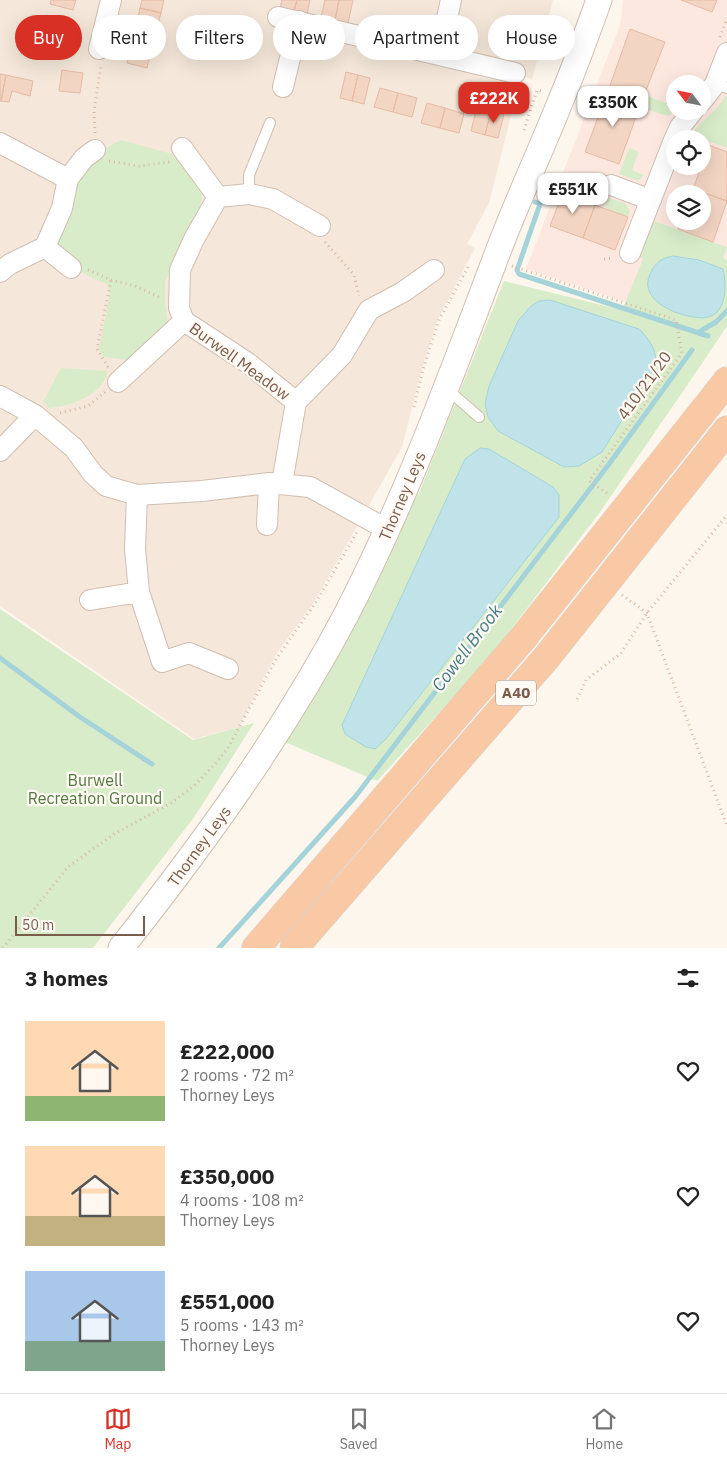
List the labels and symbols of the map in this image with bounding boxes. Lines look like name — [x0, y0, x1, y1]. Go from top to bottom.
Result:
north arrow — [666, 75, 711, 120]
pin: £222K — [459, 82, 529, 124]
pin: £350K — [578, 86, 648, 128]
pin: £551K — [538, 172, 608, 215]
street label: Burwell Meadow — [186, 318, 294, 404]
street label: 410/21/20 — [613, 347, 675, 423]
street label: Thorney Leys — [374, 448, 430, 544]
water label: Cowell Brook — [426, 599, 507, 696]
road number: A40 — [496, 680, 536, 706]
park label: Burwell Recreation Ground — [28, 770, 162, 808]
street label: Thorney Leys — [163, 802, 235, 890]
scale bar — [15, 913, 145, 936]

